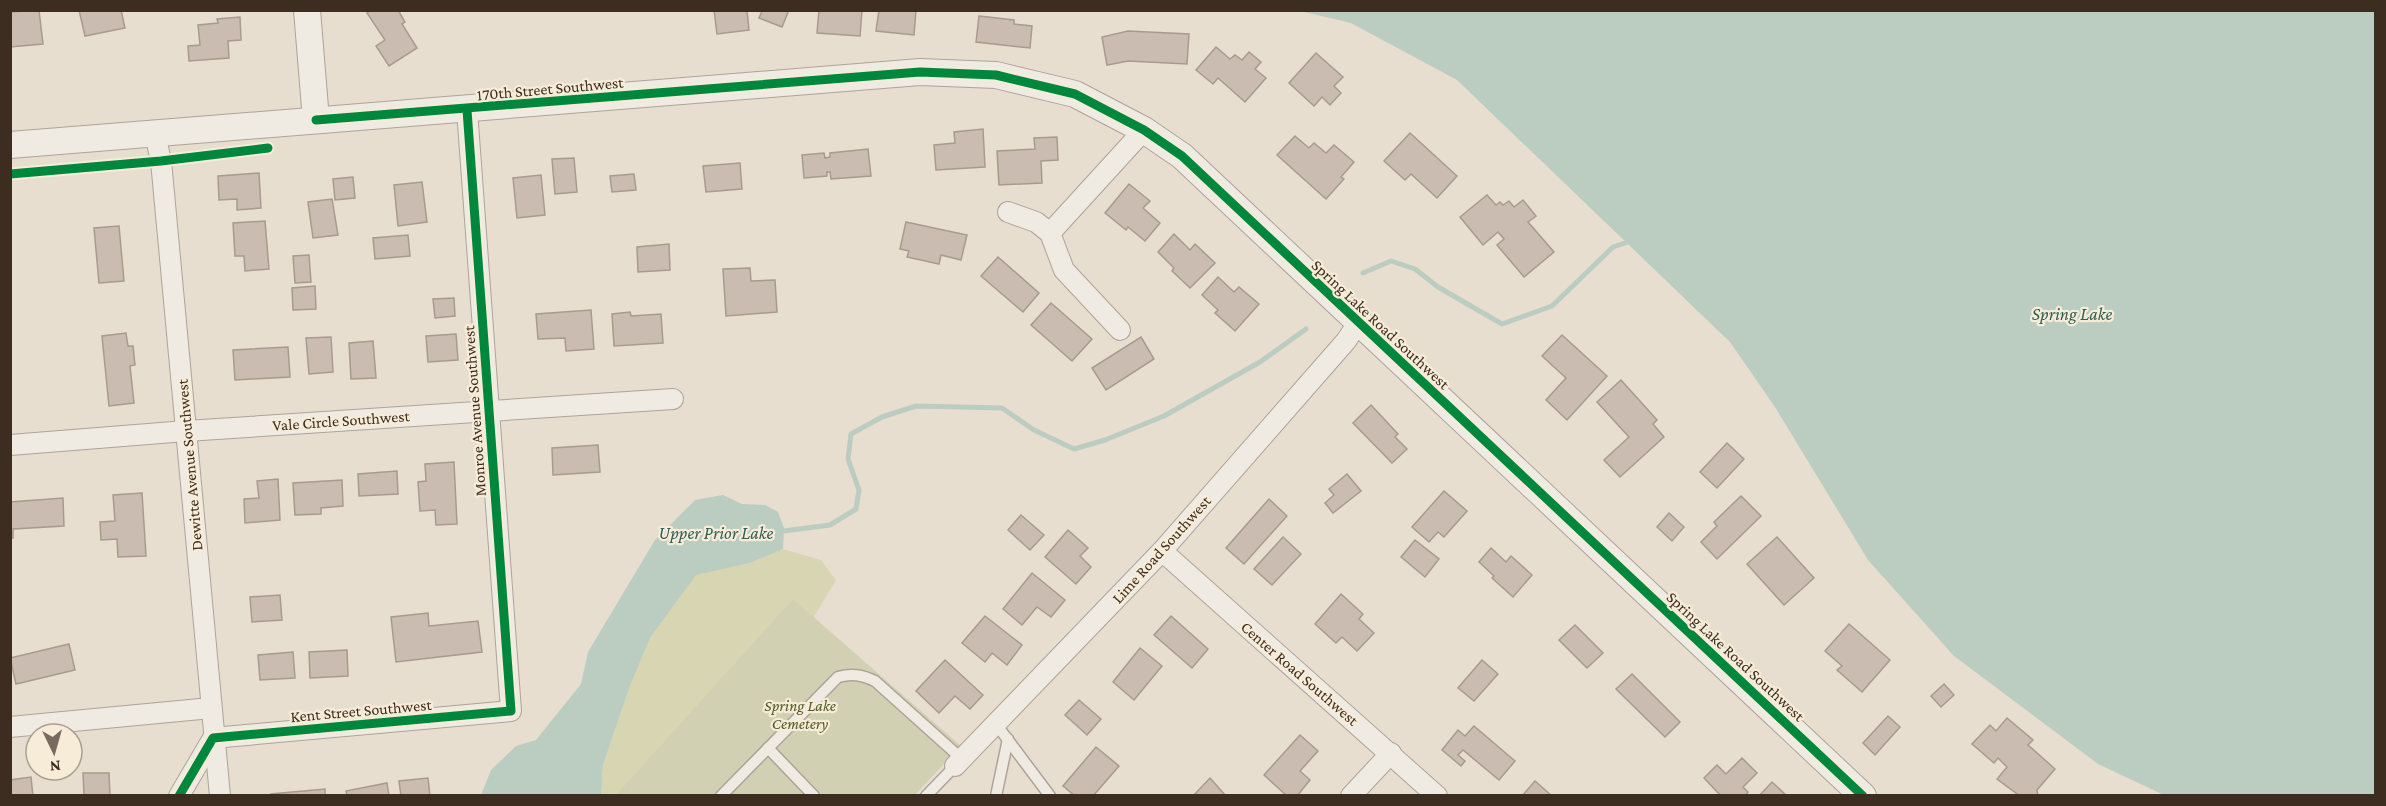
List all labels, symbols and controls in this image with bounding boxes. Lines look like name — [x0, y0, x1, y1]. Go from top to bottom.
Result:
street label: 170th Street Southwest — [476, 74, 625, 103]
street label: Spring Lake Road Southwest — [1308, 256, 1453, 394]
water label: Spring Lake — [2032, 304, 2112, 324]
street label: Monroe Avenue Southwest — [460, 324, 489, 497]
street label: Dewitte Avenue Southwest — [173, 378, 205, 552]
street label: Vale Circle Southwest — [272, 407, 411, 434]
street label: Lime Road Southwest — [1109, 492, 1214, 606]
water label: Upper Prior Lake — [659, 523, 774, 543]
street label: Spring Lake Road Southwest — [1663, 588, 1808, 726]
street label: Center Road Southwest — [1238, 618, 1362, 729]
street label: Kent Street Southwest — [290, 696, 433, 725]
park label: Spring Lake Cemetery — [764, 697, 836, 733]
north arrow — [24, 722, 84, 782]
text: N — [49, 758, 61, 775]

